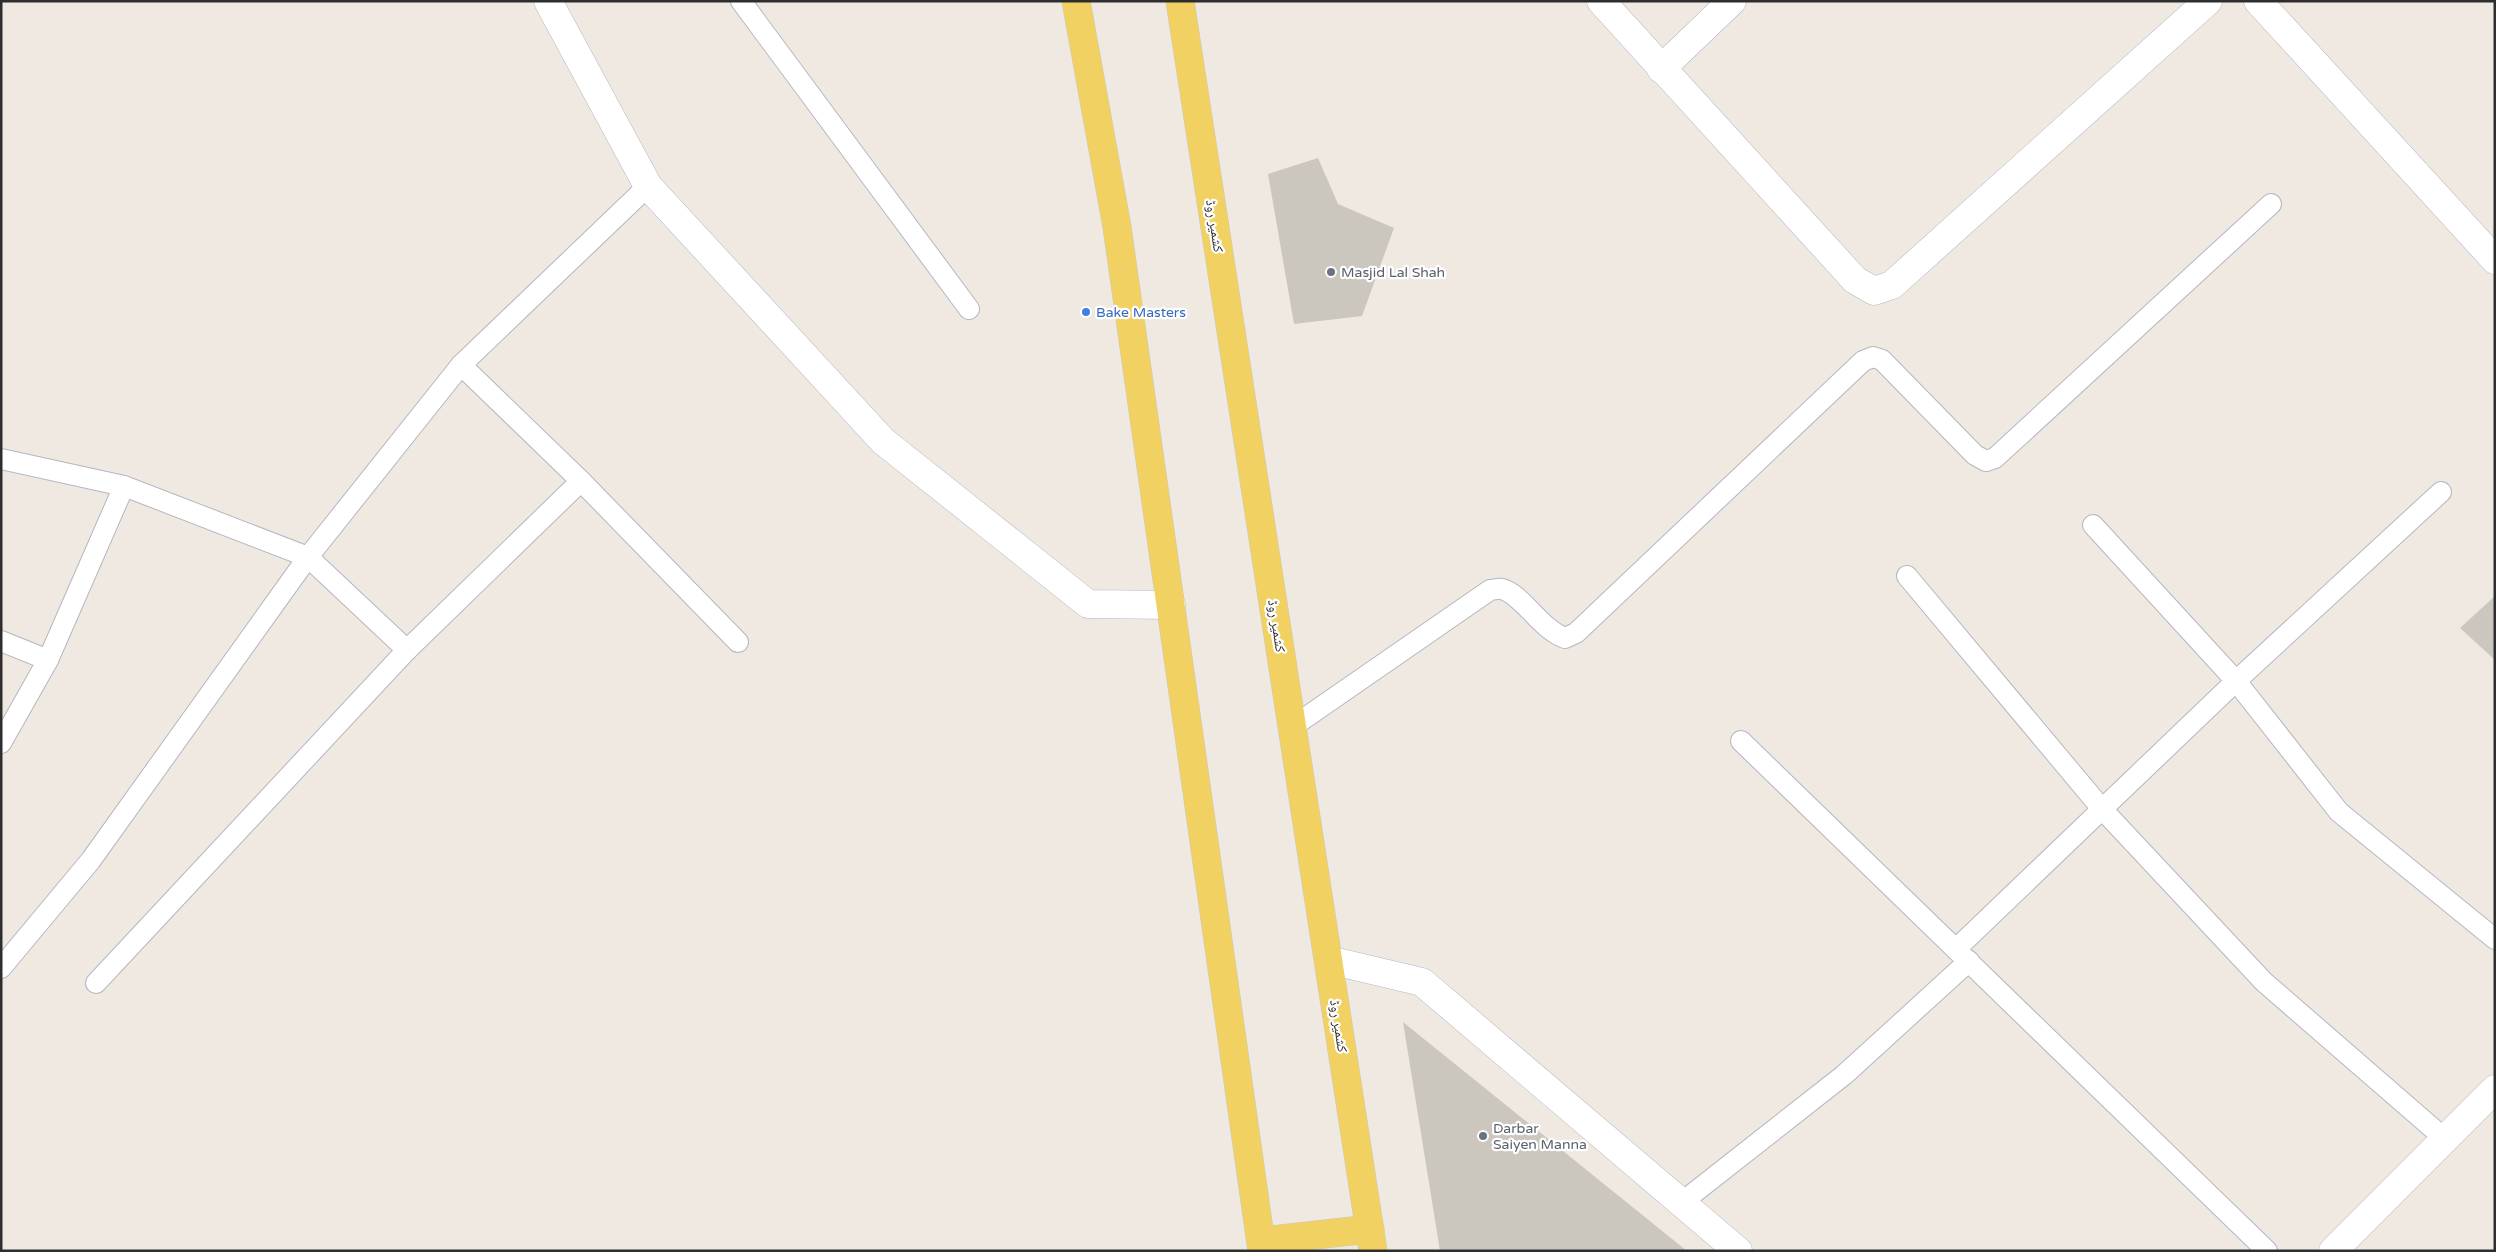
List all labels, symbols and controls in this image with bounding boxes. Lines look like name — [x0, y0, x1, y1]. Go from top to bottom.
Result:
street label: کشمیر روڈ — [1202, 199, 1227, 254]
place label: Masjid Lal Shah — [1341, 264, 1445, 281]
marker: Masjid Lal Shah — [1325, 266, 1337, 278]
place label: Bake Masters — [1096, 304, 1186, 321]
marker: Bake Masters — [1080, 306, 1092, 318]
street label: کشمیر روڈ — [1264, 599, 1289, 654]
street label: کشمیر روڈ — [1326, 999, 1351, 1054]
place label: Darbar Saiyen Manna — [1493, 1120, 1587, 1153]
marker: Darbar Saiyen Manna — [1477, 1130, 1489, 1142]

